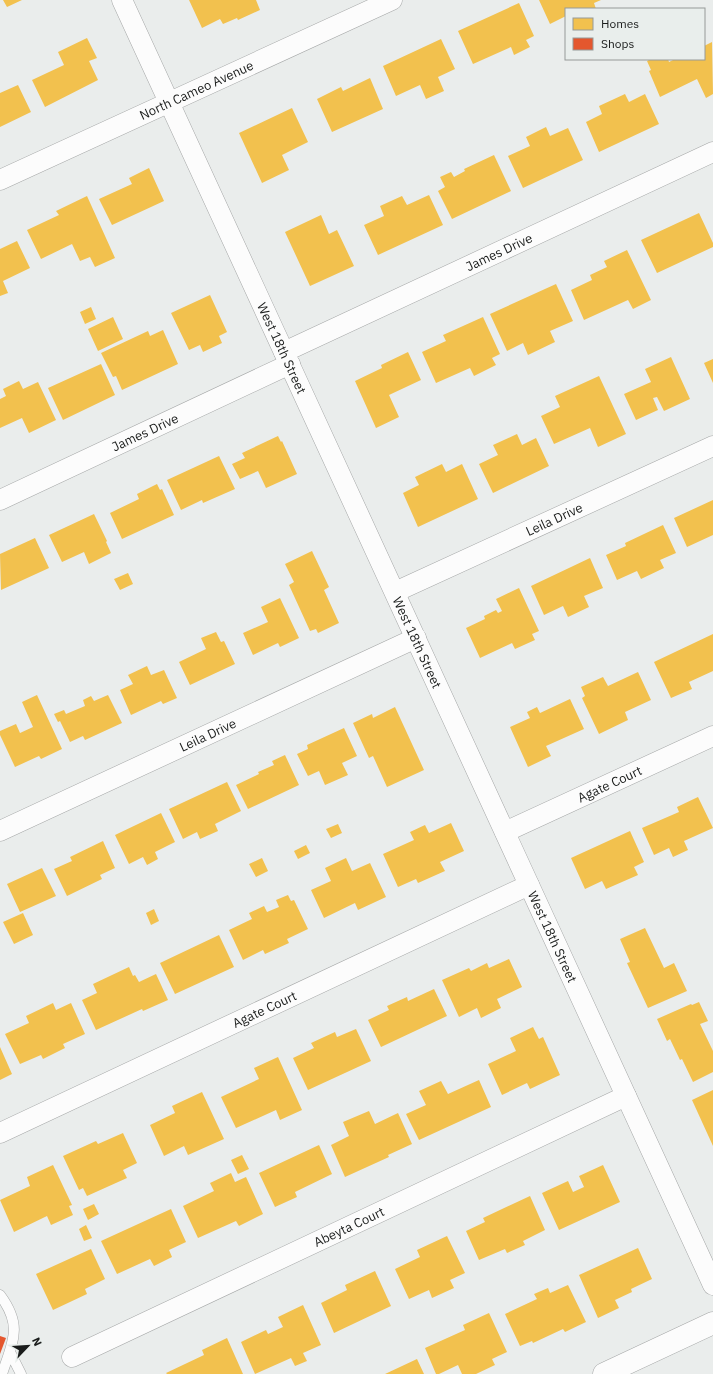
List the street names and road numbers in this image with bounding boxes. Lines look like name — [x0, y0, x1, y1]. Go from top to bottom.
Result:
street label: North Cameo Avenue — [137, 56, 256, 123]
street label: James Drive — [463, 229, 535, 275]
street label: West 18th Street — [254, 300, 310, 396]
street label: James Drive — [109, 409, 181, 455]
street label: Leila Drive — [523, 499, 585, 539]
street label: West 18th Street — [389, 594, 446, 691]
street label: Leila Drive — [177, 714, 239, 755]
street label: Agate Court — [575, 762, 644, 806]
street label: West 18th Street — [524, 888, 581, 985]
street label: Agate Court — [230, 987, 299, 1031]
street label: Abeyta Court — [311, 1203, 387, 1251]

